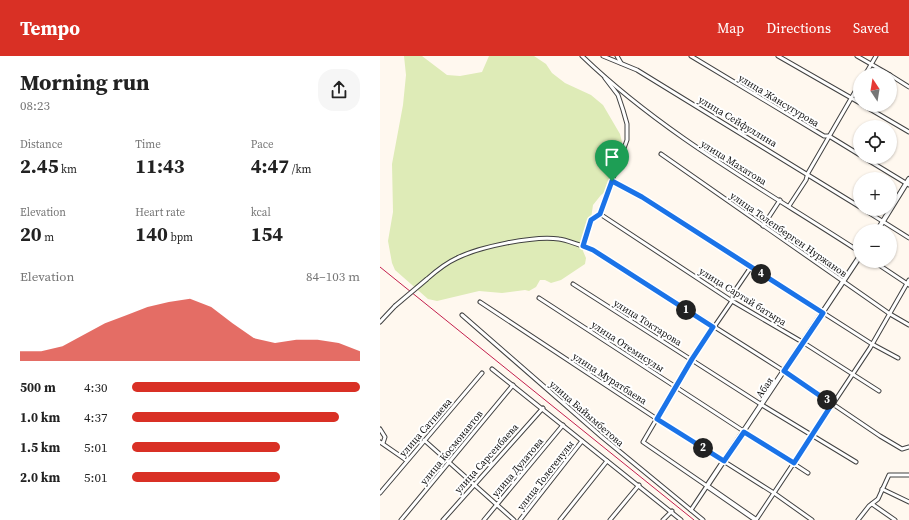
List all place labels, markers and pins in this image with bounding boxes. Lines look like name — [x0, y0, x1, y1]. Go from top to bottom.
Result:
pin — [595, 140, 629, 181]
pin: 4 — [751, 264, 771, 284]
pin: 1 — [676, 300, 696, 320]
pin: 3 — [817, 390, 837, 410]
pin: 2 — [693, 438, 713, 458]

